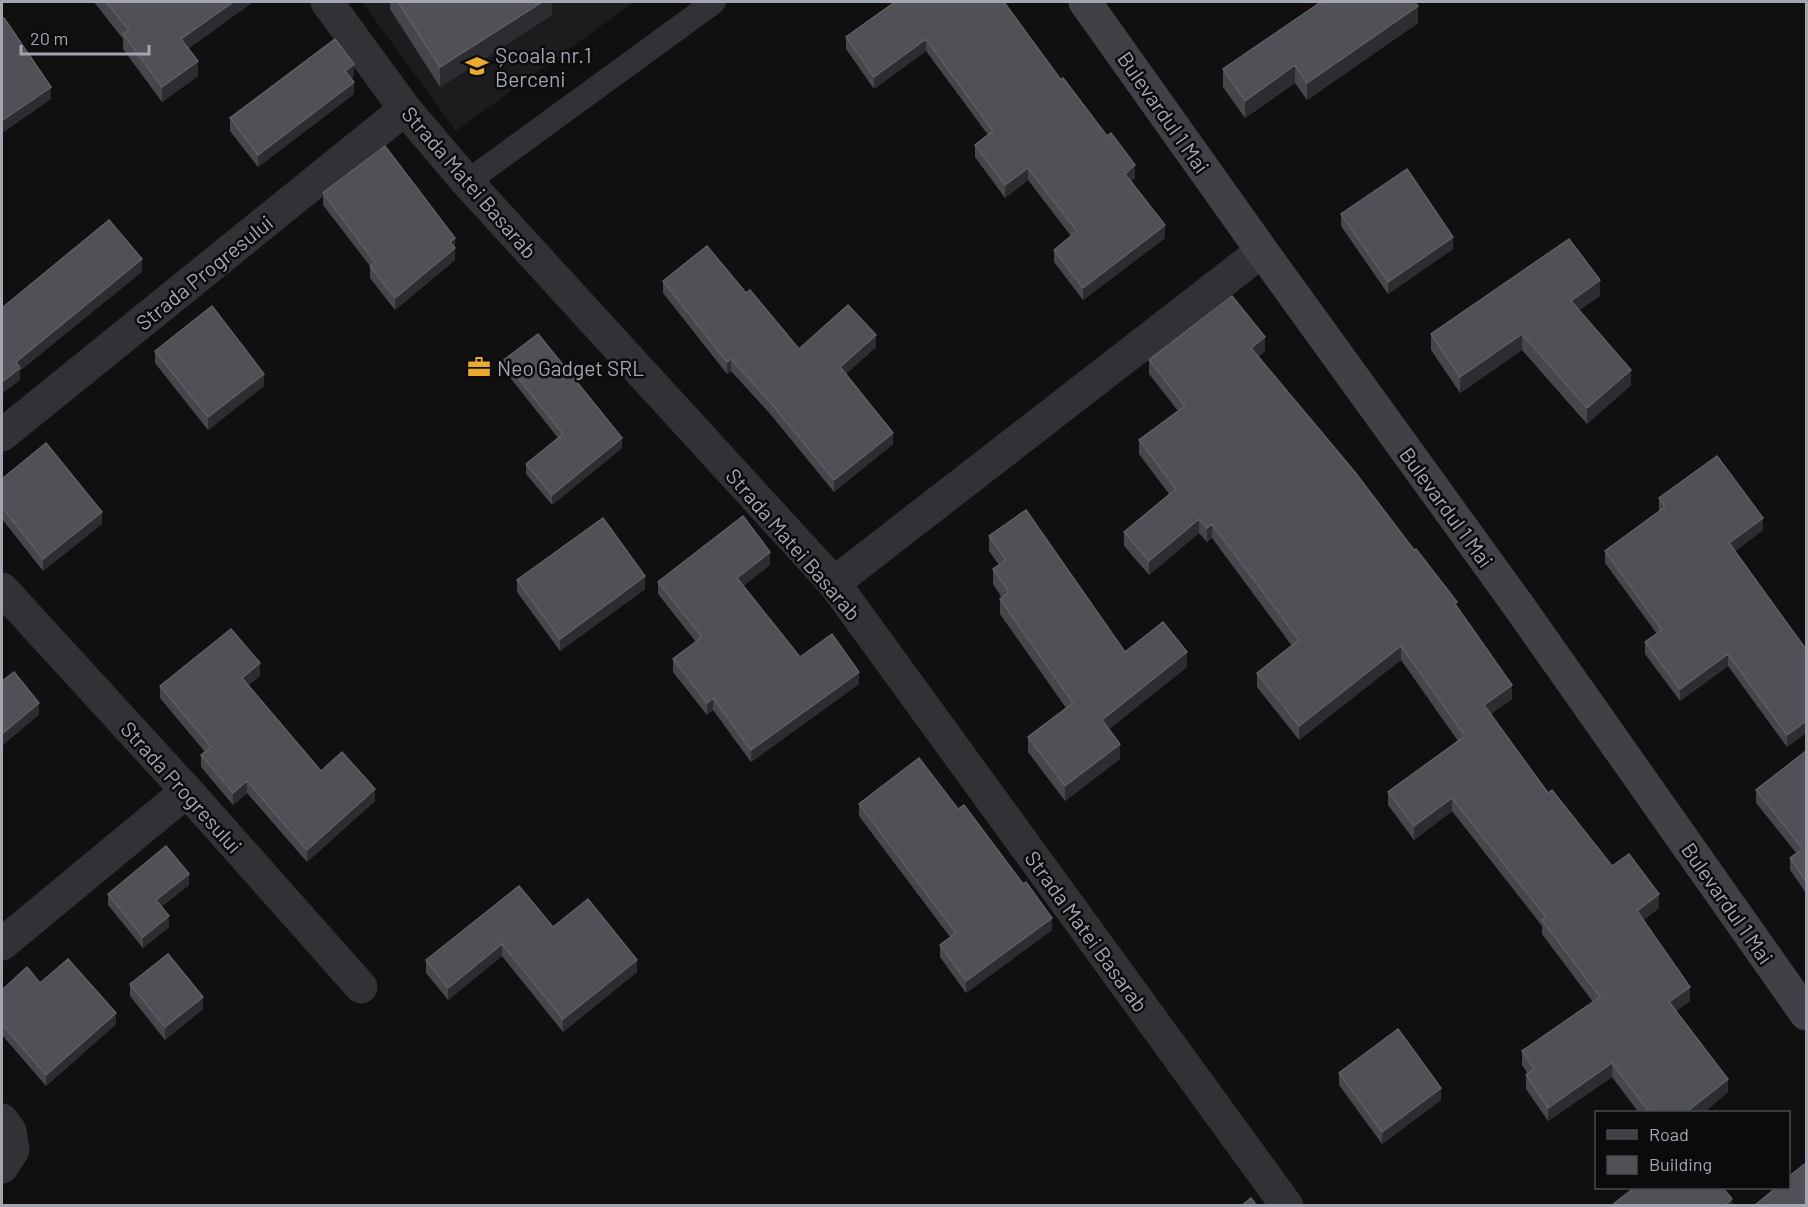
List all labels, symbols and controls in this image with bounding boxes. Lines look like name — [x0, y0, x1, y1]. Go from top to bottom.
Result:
scale bar — [21, 18, 148, 56]
text: 20 m — [30, 27, 68, 49]
place label: Școala nr.1 Berceni — [495, 42, 592, 91]
street label: Bulevardul 1 Mai — [1113, 47, 1215, 177]
school or university icon: Școala nr.1 Berceni — [464, 53, 490, 79]
street label: Strada Matei Basarab — [397, 101, 543, 263]
street label: Strada Progresului — [131, 209, 277, 335]
office icon: Neo Gadget SRL — [466, 354, 492, 380]
place label: Neo Gadget SRL — [497, 355, 644, 380]
street label: Bulevardul 1 Mai — [1395, 442, 1499, 572]
street label: Strada Matei Basarab — [721, 463, 867, 625]
street label: Strada Progresului — [116, 716, 248, 858]
street label: Bulevardul 1 Mai — [1677, 838, 1779, 968]
street label: Strada Matei Basarab — [1020, 846, 1154, 1016]
legend — [1595, 1111, 1790, 1189]
text: Road — [1649, 1123, 1689, 1145]
text: Building — [1649, 1153, 1712, 1175]

